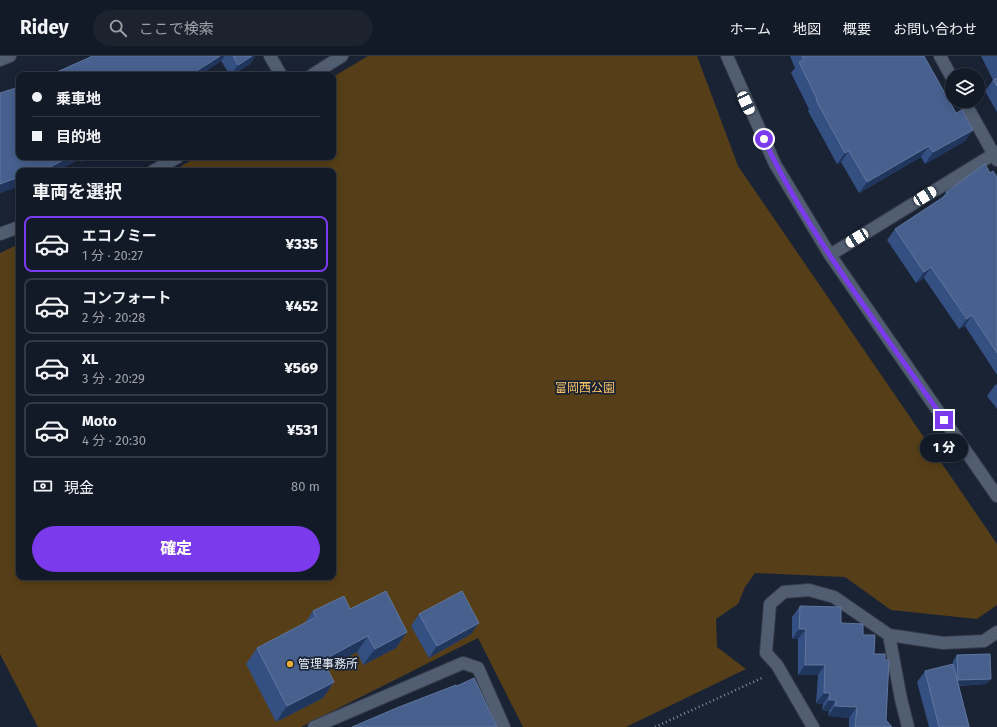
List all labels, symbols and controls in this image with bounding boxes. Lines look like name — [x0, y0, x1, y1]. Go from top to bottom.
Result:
search box — [93, 10, 373, 46]
text: Ridey — [20, 16, 69, 39]
icon: search — [107, 17, 129, 39]
text: ここで検索 — [139, 20, 214, 38]
text: ホーム — [729, 21, 771, 38]
text: 地図 — [793, 21, 821, 38]
text: 概要 — [843, 21, 871, 38]
text: お問い合わせ — [893, 21, 977, 38]
map controls — [945, 68, 985, 108]
button: layers — [945, 68, 985, 108]
text: 乗車地 — [56, 90, 101, 108]
car — [735, 90, 757, 116]
text: 目的地 — [56, 128, 101, 146]
route start — [755, 130, 773, 148]
text: 車両を選択 — [32, 181, 122, 203]
car — [912, 185, 938, 207]
icon: car — [34, 226, 70, 262]
text: エコノミー — [82, 227, 157, 245]
car — [844, 227, 870, 249]
text: ¥335 — [286, 235, 318, 253]
text: 1 分 · 20:27 — [82, 248, 143, 263]
icon: car — [34, 288, 70, 324]
text: コンフォート — [82, 289, 172, 307]
text: ¥452 — [285, 297, 318, 315]
text: 2 分 · 20:28 — [82, 310, 145, 325]
icon: car — [34, 350, 70, 386]
text: XL — [82, 350, 98, 368]
text: ¥569 — [284, 359, 318, 377]
text: 3 分 · 20:29 — [82, 371, 145, 386]
park label: 富岡西公園 — [555, 381, 615, 395]
route end — [935, 411, 953, 429]
icon: car — [34, 412, 70, 448]
text: Moto — [82, 412, 117, 430]
text: ¥531 — [287, 421, 318, 439]
text: 4 分 · 20:30 — [82, 433, 146, 448]
callout: 1 分 — [920, 434, 968, 462]
text: 1 分 — [933, 440, 955, 455]
icon: cash — [32, 475, 54, 497]
text: 現金 — [64, 479, 94, 497]
text: 80 m — [291, 479, 320, 494]
button: 確定 — [32, 526, 320, 572]
place label: 管理事務所 — [298, 657, 358, 671]
marker: 管理事務所 — [285, 659, 295, 669]

